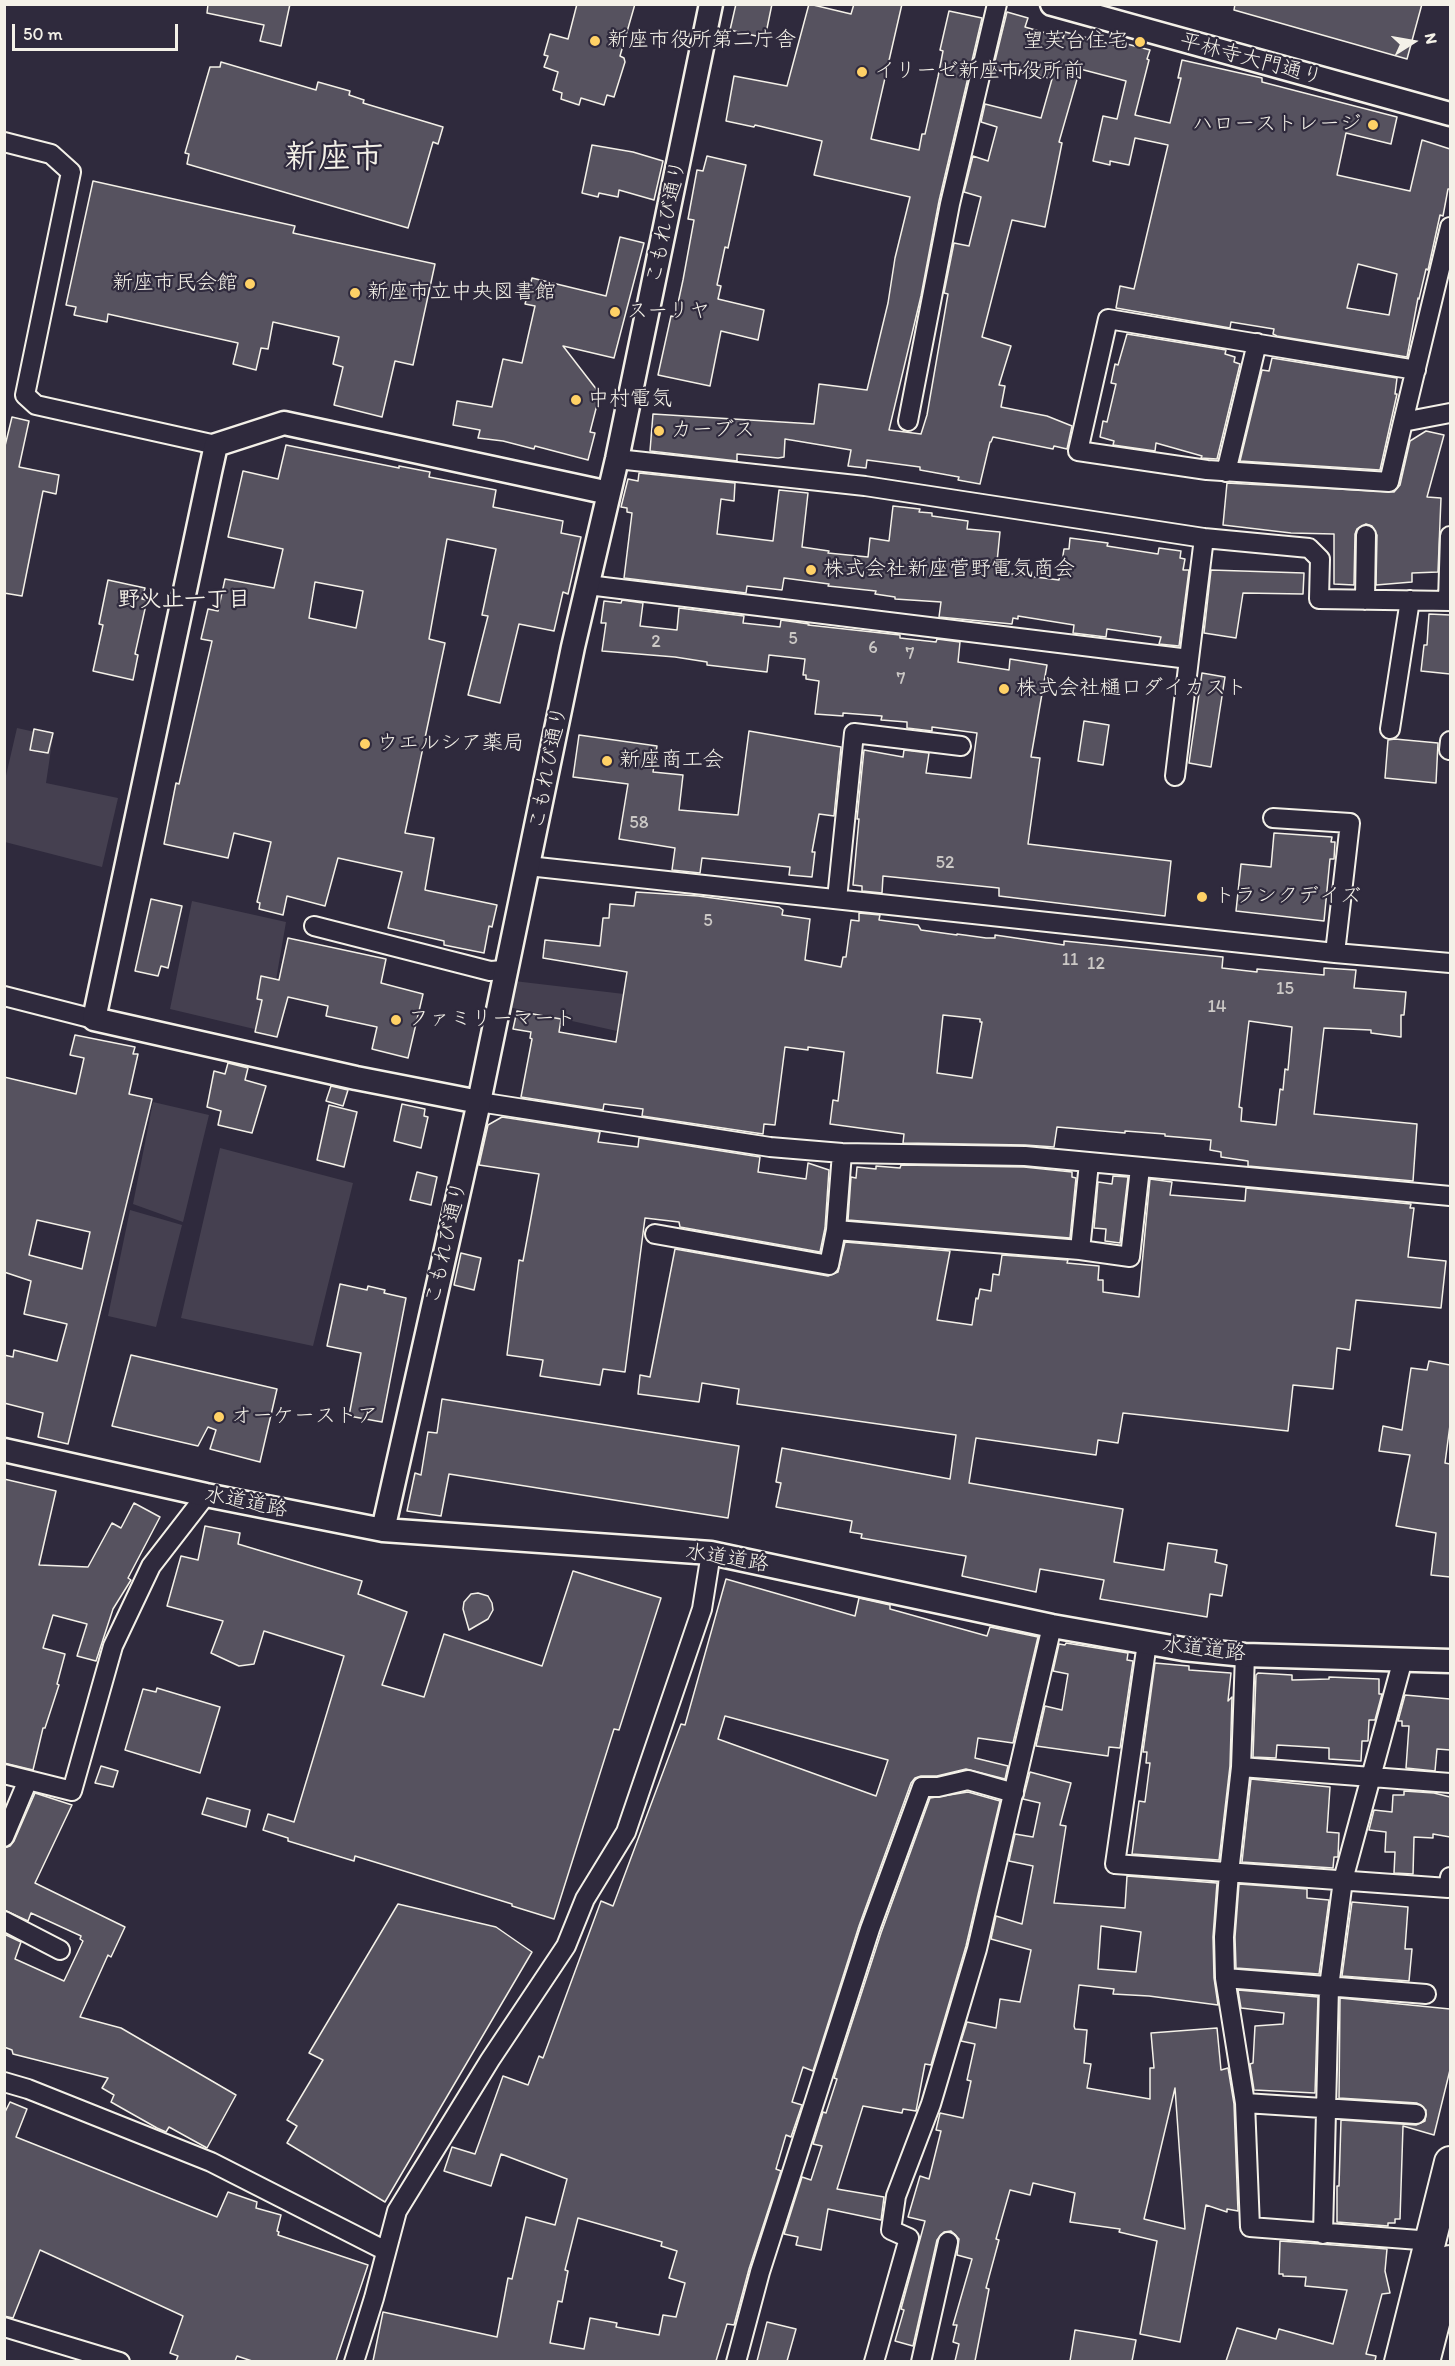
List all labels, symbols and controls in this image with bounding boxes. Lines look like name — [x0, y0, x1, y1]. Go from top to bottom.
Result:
scale bar — [15, 12, 182, 50]
north arrow — [1383, 12, 1443, 72]
text: 50 m — [23, 23, 63, 45]
place label: 新座市役所第二庁舎 — [607, 28, 796, 54]
place label: 望芙台住宅 — [1023, 29, 1128, 55]
street label: 平林寺大門通り — [1177, 29, 1325, 91]
text: N — [1421, 31, 1442, 46]
marker: 新座市役所第二庁舎 — [588, 34, 602, 48]
marker: 望芙台住宅 — [1133, 35, 1147, 49]
place label: イリーゼ新座市役所前 — [874, 59, 1084, 85]
marker: イリーゼ新座市役所前 — [855, 65, 869, 79]
place label: ハローストレージ — [1192, 112, 1361, 138]
marker: ハローストレージ — [1366, 118, 1380, 132]
district label: 新座市 — [285, 139, 383, 179]
street label: こもれび通り — [642, 158, 692, 286]
place label: 新座市民会館 — [112, 271, 238, 297]
marker: 新座市民会館 — [243, 277, 257, 291]
place label: 新座市立中央図書館 — [367, 280, 556, 306]
marker: 新座市立中央図書館 — [348, 286, 362, 300]
place label: スーリヤ — [627, 299, 710, 325]
marker: スーリヤ — [608, 305, 622, 319]
place label: 中村電気 — [588, 387, 672, 413]
marker: 中村電気 — [569, 393, 583, 407]
place label: カーブス — [671, 418, 755, 444]
marker: カーブス — [652, 424, 666, 438]
place label: 株式会社新座菅野電気商会 — [823, 557, 1075, 583]
marker: 株式会社新座菅野電気商会 — [804, 563, 818, 577]
district label: 野火止一丁目 — [118, 587, 250, 613]
house number: 5 — [788, 628, 798, 650]
house number: 2 — [651, 631, 661, 653]
house number: 6 — [868, 637, 878, 659]
house number: 7 — [906, 643, 914, 665]
house number: 7 — [897, 668, 905, 690]
place label: 株式会社樋口ダイカスト — [1016, 676, 1247, 702]
marker: 株式会社樋口ダイカスト — [997, 682, 1011, 696]
street label: こもれび通り — [525, 704, 573, 832]
place label: ウエルシア薬局 — [377, 731, 524, 757]
marker: ウエルシア薬局 — [358, 737, 372, 751]
place label: 新座商工会 — [619, 748, 724, 774]
marker: 新座商工会 — [600, 754, 614, 768]
house number: 58 — [629, 812, 649, 834]
house number: 52 — [936, 852, 954, 874]
place label: トランクデイズ — [1214, 884, 1361, 910]
marker: トランクデイズ — [1195, 890, 1209, 904]
house number: 5 — [703, 910, 713, 932]
house number: 11 — [1062, 949, 1078, 971]
house number: 12 — [1087, 953, 1105, 975]
house number: 15 — [1276, 978, 1294, 1000]
house number: 14 — [1207, 996, 1227, 1018]
place label: ファミリーマート — [408, 1007, 576, 1033]
marker: ファミリーマート — [389, 1013, 403, 1027]
street label: こもれび通り — [421, 1179, 473, 1307]
place label: オーケーストア — [231, 1404, 378, 1430]
marker: オーケーストア — [212, 1410, 226, 1424]
street label: 水道道路 — [202, 1483, 290, 1523]
street label: 水道道路 — [684, 1540, 770, 1578]
street label: 水道道路 — [1161, 1633, 1247, 1667]

